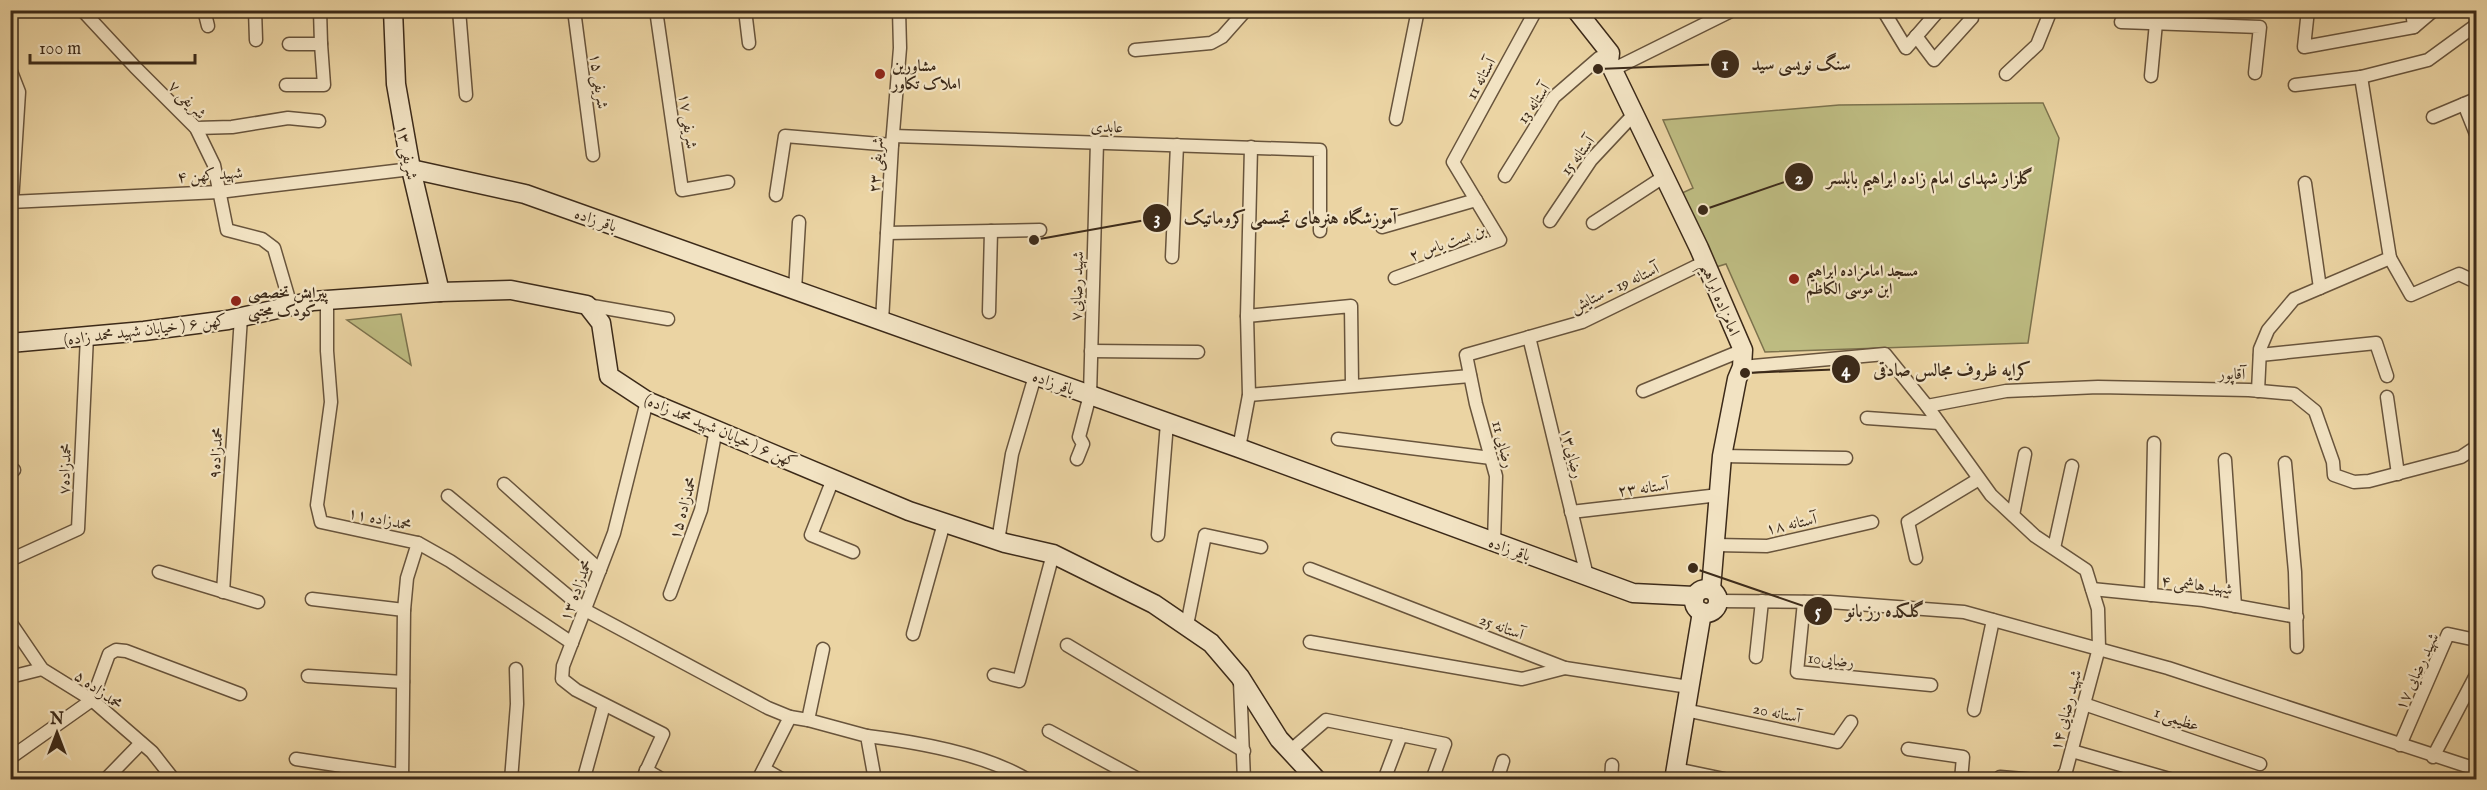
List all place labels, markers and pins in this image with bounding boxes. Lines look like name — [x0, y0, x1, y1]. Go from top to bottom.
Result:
callout: سنگ نویسی سید — [1710, 46, 1863, 82]
place label: مشاورین املاک تکاور — [890, 57, 961, 95]
marker: مشاورین املاک تکاور — [873, 67, 887, 81]
callout: گلزار شهدای امام زاده ابراهیم بابلسر — [1784, 159, 2045, 195]
callout: آموزشگاه هنرهای تجسمی کروماتیک — [1142, 200, 1409, 236]
place label: مسجد امامزاده ابراهیم ابن موسی الکاظم — [1806, 262, 1918, 303]
marker: مسجد امامزاده ابراهیم ابن موسی الکاظم — [1787, 272, 1801, 286]
place label: پیرایش تخصصی کودک مجتبی — [248, 284, 328, 324]
marker: پیرایش تخصصی کودک مجتبی — [229, 294, 243, 308]
callout: کرایه ظروف مجالس صادقی — [1831, 351, 2043, 387]
callout: گلکده رز بانو — [1803, 593, 1936, 629]

